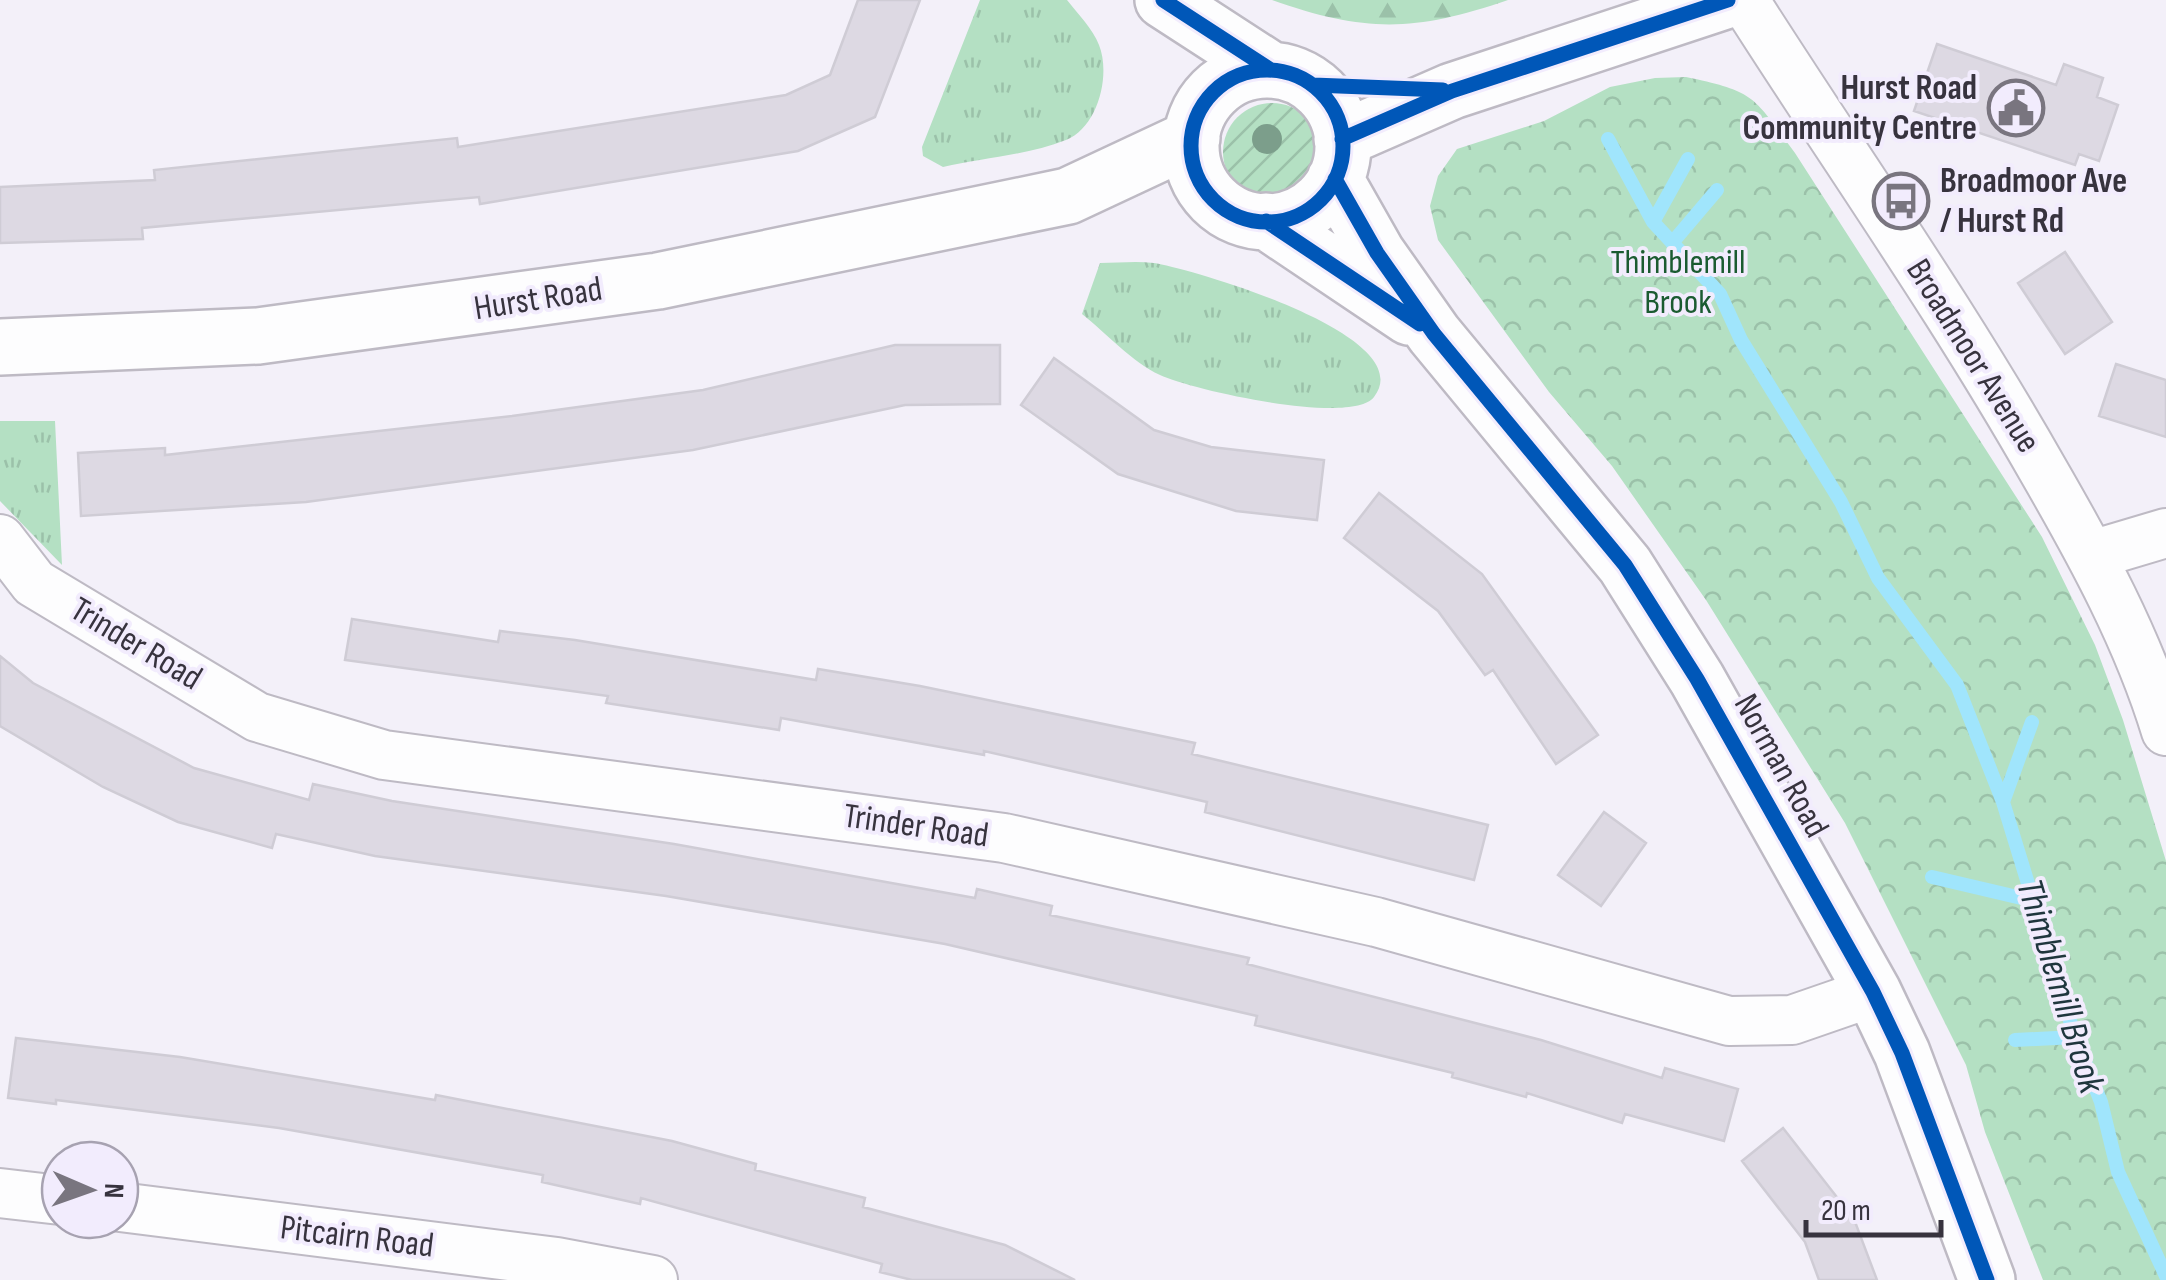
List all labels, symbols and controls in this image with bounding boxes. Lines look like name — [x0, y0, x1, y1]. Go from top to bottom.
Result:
place label: Hurst Road Community Centre — [1742, 67, 1977, 150]
public building icon: Hurst Road Community Centre — [1986, 78, 2046, 138]
place label: Broadmoor Ave / Hurst Rd — [1940, 160, 2127, 243]
bus stop icon: Broadmoor Ave / Hurst Rd — [1871, 171, 1931, 231]
park label: Thimblemill Brook — [1611, 241, 1745, 324]
street label: Broadmoor Avenue — [1896, 251, 2050, 461]
street label: Hurst Road — [471, 268, 605, 330]
street label: Trinder Road — [62, 588, 210, 700]
street label: Norman Road — [1724, 687, 1838, 845]
street label: Trinder Road — [841, 795, 991, 857]
water label: Thimblemill Brook — [2006, 874, 2114, 1100]
north arrow — [40, 1140, 140, 1240]
scale bar — [1806, 1175, 1941, 1237]
text: N — [97, 1183, 130, 1199]
text: 20 m — [1821, 1193, 1871, 1229]
street label: Pitcairn Road — [278, 1206, 436, 1268]

